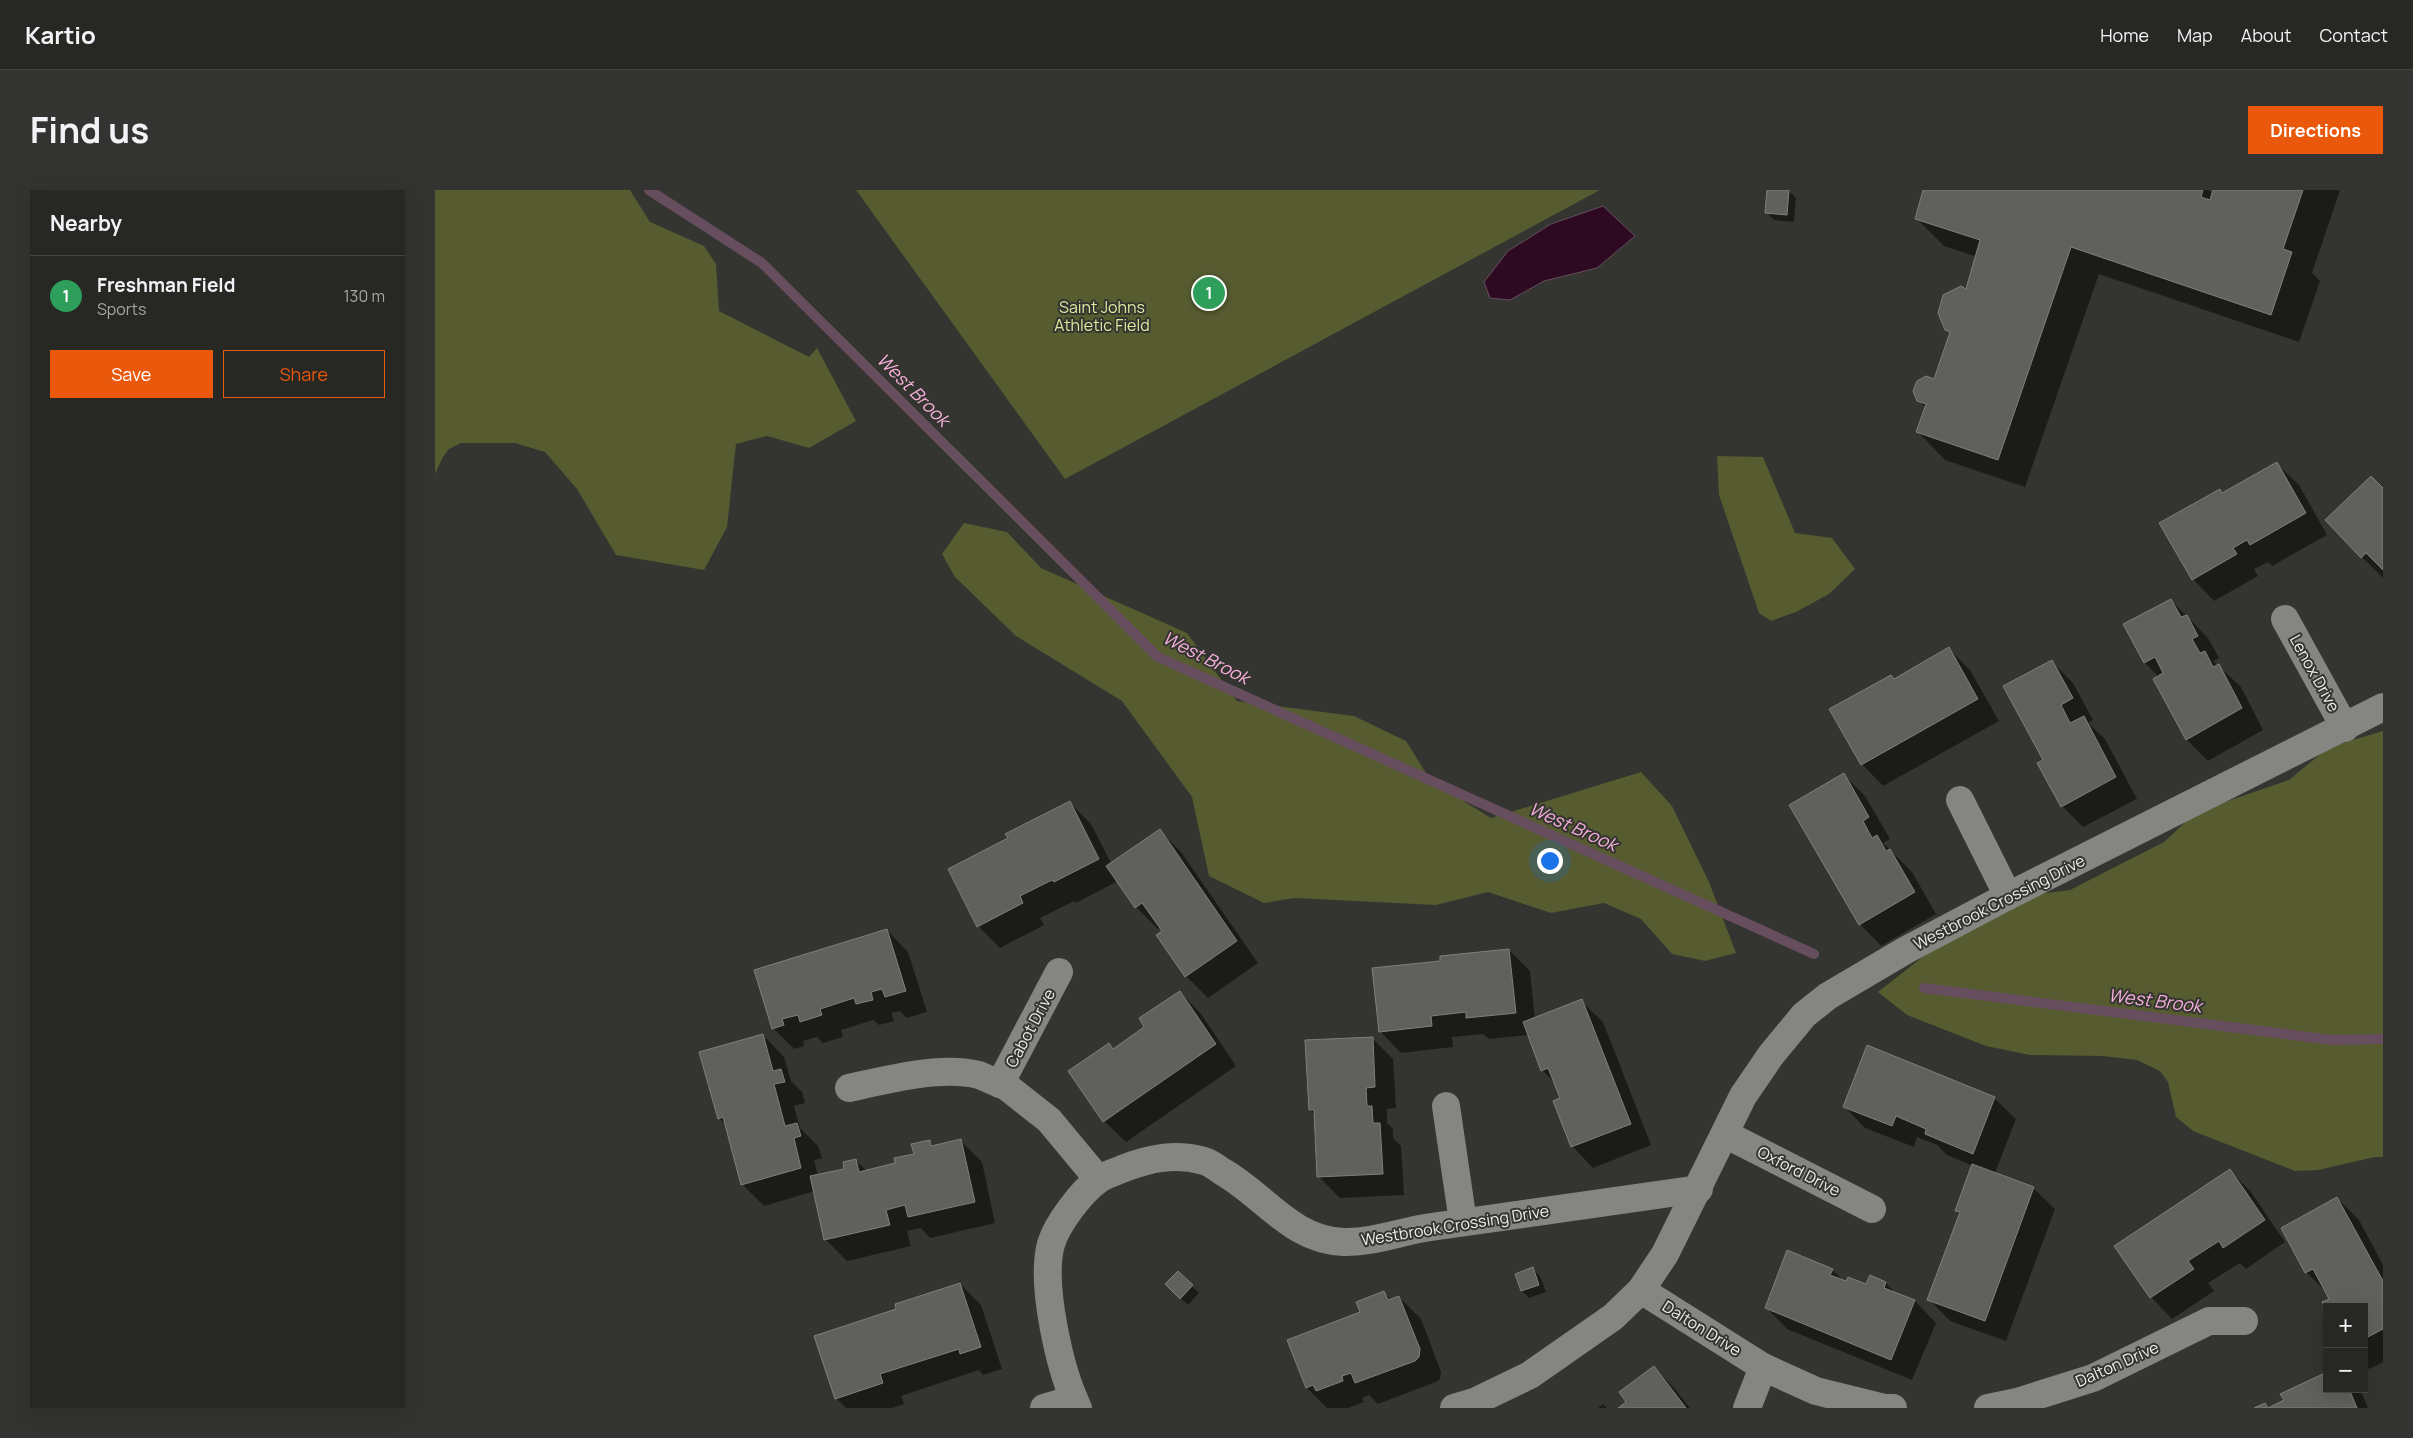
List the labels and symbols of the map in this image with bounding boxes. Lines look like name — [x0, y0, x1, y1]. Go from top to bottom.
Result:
pin: 1 — [1193, 274, 1225, 312]
park label: Saint Johns Athletic Field — [1054, 296, 1150, 336]
water label: West Brook — [872, 348, 958, 433]
water label: West Brook — [1159, 625, 1257, 691]
street label: Lenox Drive — [2285, 630, 2345, 716]
water label: West Brook — [1526, 796, 1624, 857]
your location — [1537, 848, 1563, 874]
street label: Westbrook Crossing Drive — [1909, 849, 2089, 955]
water label: West Brook — [2107, 982, 2206, 1018]
street label: Cabot Drive — [1000, 985, 1060, 1071]
street label: Oxford Drive — [1754, 1141, 1844, 1201]
street label: Westbrook Crossing Drive — [1360, 1199, 1550, 1251]
street label: Dalton Drive — [1658, 1295, 1746, 1361]
street label: Dalton Drive — [2072, 1336, 2162, 1392]

